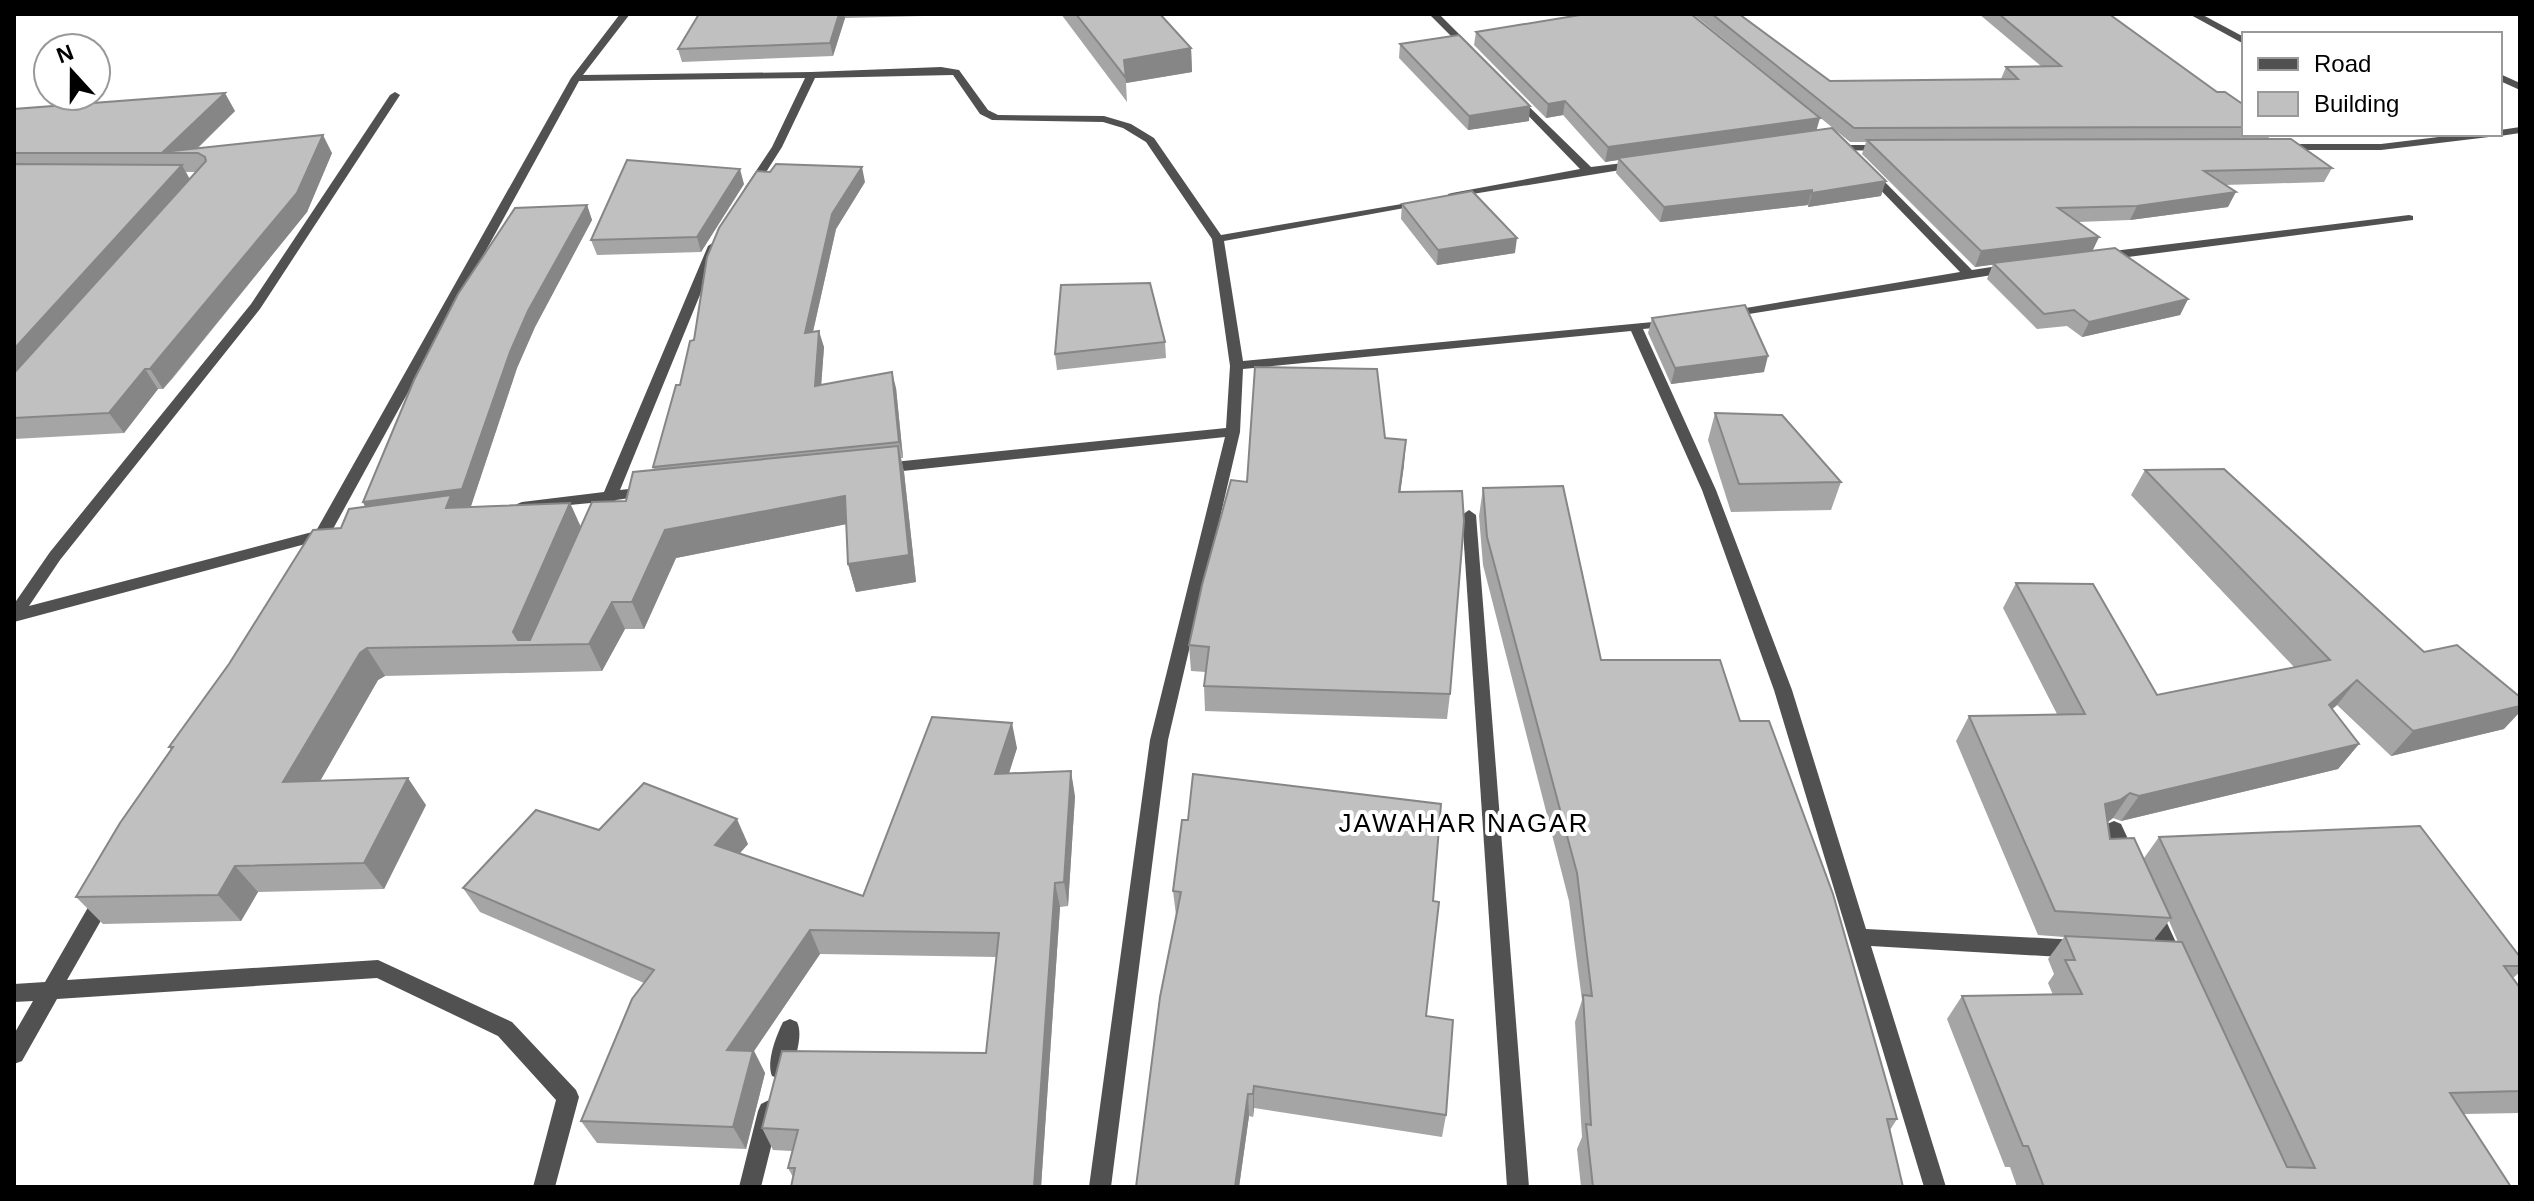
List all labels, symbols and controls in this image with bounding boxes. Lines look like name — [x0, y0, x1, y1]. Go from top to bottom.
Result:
north arrow — [32, 32, 112, 112]
legend — [2242, 32, 2502, 136]
text: N — [53, 39, 77, 68]
text: Road — [2314, 50, 2371, 77]
text: Building — [2314, 90, 2399, 117]
district label: JAWAHAR NAGAR — [1339, 808, 1589, 838]

